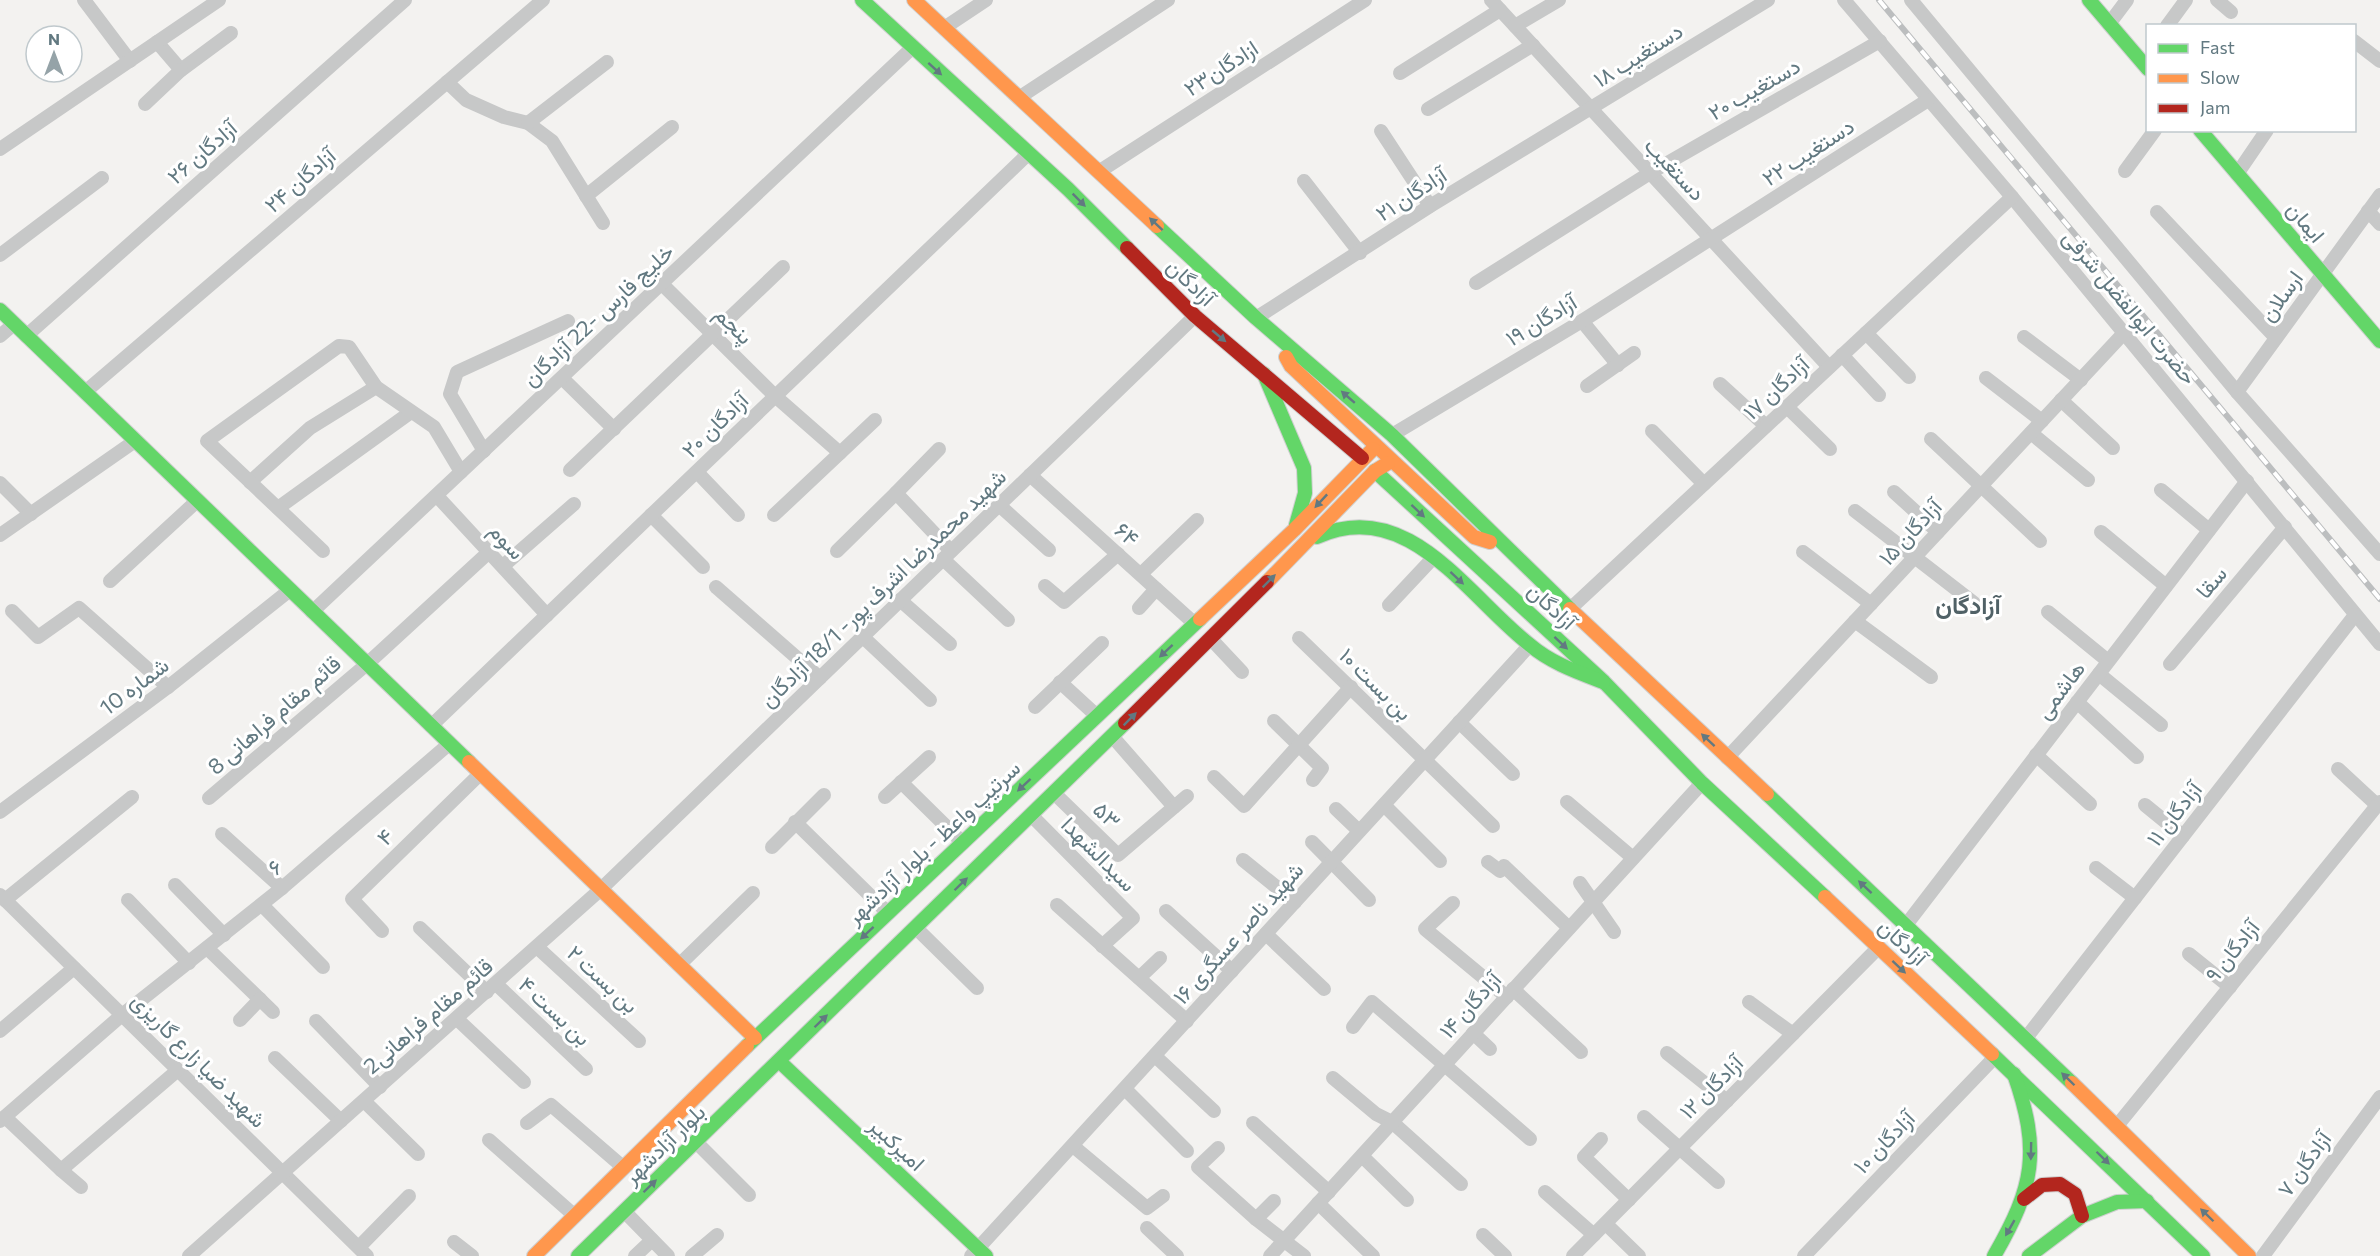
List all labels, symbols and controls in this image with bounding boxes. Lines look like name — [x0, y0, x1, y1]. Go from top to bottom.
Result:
street label: دستغیب ۱۸ — [1588, 17, 1687, 93]
north arrow — [24, 24, 84, 84]
legend — [2146, 24, 2356, 132]
text: N — [48, 29, 60, 48]
street label: ۲۳ازادگان — [1179, 34, 1263, 102]
text: Fast — [2200, 36, 2235, 58]
street label: دستغیب ۲۰ — [1703, 51, 1805, 126]
one-way arrow — [927, 62, 942, 76]
text: Slow — [2200, 66, 2240, 88]
text: Jam — [2200, 96, 2230, 118]
street label: دستغیب ۲۲ — [1757, 112, 1859, 191]
street label: ۲۶ آزادگان — [161, 113, 244, 190]
street label: دستغیب — [1639, 131, 1711, 206]
street label: ۲۴ آزادگان — [259, 140, 343, 219]
street label: ۲۱ آزادگان — [1370, 160, 1453, 227]
one-way arrow — [1072, 193, 1086, 207]
street label: ایمان — [2282, 196, 2331, 248]
one-way arrow — [1149, 218, 1163, 232]
street label: حضرت ابوالفضل شرقی — [2057, 224, 2203, 390]
street label: خلیج فارس -22 آزادگان — [516, 238, 680, 393]
street label: آزادگان — [1161, 252, 1223, 313]
street label: ارسلان — [2253, 265, 2309, 327]
street label: ۱۹ آزادگان — [1500, 287, 1583, 352]
street label: پنجم — [708, 300, 759, 351]
one-way arrow — [1211, 329, 1226, 342]
street label: ۱۷ آزادگان — [1737, 349, 1816, 426]
street label: ۲۰ آزادگان — [676, 385, 756, 464]
one-way arrow — [1341, 391, 1356, 404]
street label: شهید محمدرضا اشرف پور- 18/1 آزادگان — [754, 463, 1013, 714]
street label: ۱۵ آزادگان — [1872, 492, 1949, 571]
one-way arrow — [1315, 494, 1329, 508]
one-way arrow — [1410, 504, 1425, 518]
street label: ۶۴ — [1110, 516, 1145, 551]
street label: سوم — [482, 517, 531, 566]
street label: سقا — [2189, 560, 2232, 603]
one-way arrow — [1449, 570, 1463, 584]
one-way arrow — [1261, 575, 1275, 589]
street label: آزادگان — [1522, 576, 1584, 637]
district label: آزادگان — [1935, 590, 2002, 621]
one-way arrow — [1553, 636, 1568, 649]
street label: بن بست ۱۰ — [1334, 642, 1418, 726]
one-way arrow — [1159, 644, 1174, 657]
street label: 8 قائم مقام فراهانی — [202, 649, 347, 781]
street label: شماره 10 — [94, 651, 174, 721]
street label: هاشمی — [2029, 655, 2091, 725]
one-way arrow — [1122, 712, 1136, 726]
one-way arrow — [1701, 733, 1715, 747]
street label: سرتیپ واعظ - بلوار آزادشهر — [839, 754, 1027, 931]
street label: ۱۱ آزادگان — [2140, 775, 2209, 852]
one-way arrow — [1017, 778, 1032, 792]
street label: ۵۳ — [1088, 795, 1127, 834]
street label: سیدالشهدا — [1056, 811, 1142, 897]
street label: ۴ — [371, 823, 399, 851]
street label: ۶ — [262, 853, 287, 880]
street label: ۱۶ شهید ناصر عسگری — [1167, 856, 1309, 1010]
one-way arrow — [953, 878, 967, 892]
one-way arrow — [1858, 881, 1872, 895]
street label: آزادگان — [1873, 912, 1935, 973]
street label: ۹ آزادگان — [2199, 913, 2267, 988]
one-way arrow — [860, 926, 875, 940]
street label: بن بست ۲ — [561, 939, 645, 1019]
street label: 2قائم مقام فراهانی — [358, 952, 499, 1081]
one-way arrow — [1891, 960, 1906, 973]
street label: ۱۴ آزادگان — [1433, 964, 1508, 1044]
street label: بن بست ۴ — [513, 970, 597, 1052]
street label: شهید ضیا زارع گاریزی — [125, 987, 272, 1134]
one-way arrow — [814, 1014, 829, 1028]
street label: ۱۲ آزادگان — [1673, 1048, 1750, 1125]
one-way arrow — [2060, 1072, 2075, 1086]
street label: بلوار آزادشهر — [616, 1098, 711, 1191]
street label: ۱۰ آزادگان — [1847, 1103, 1922, 1179]
street label: امیرکبیر — [862, 1110, 931, 1177]
street label: ۷ آزادگان — [2271, 1124, 2338, 1202]
one-way arrow — [2026, 1141, 2036, 1160]
one-way arrow — [2095, 1150, 2109, 1164]
one-way arrow — [643, 1180, 657, 1194]
one-way arrow — [2201, 1209, 2215, 1223]
one-way arrow — [2005, 1220, 2016, 1236]

